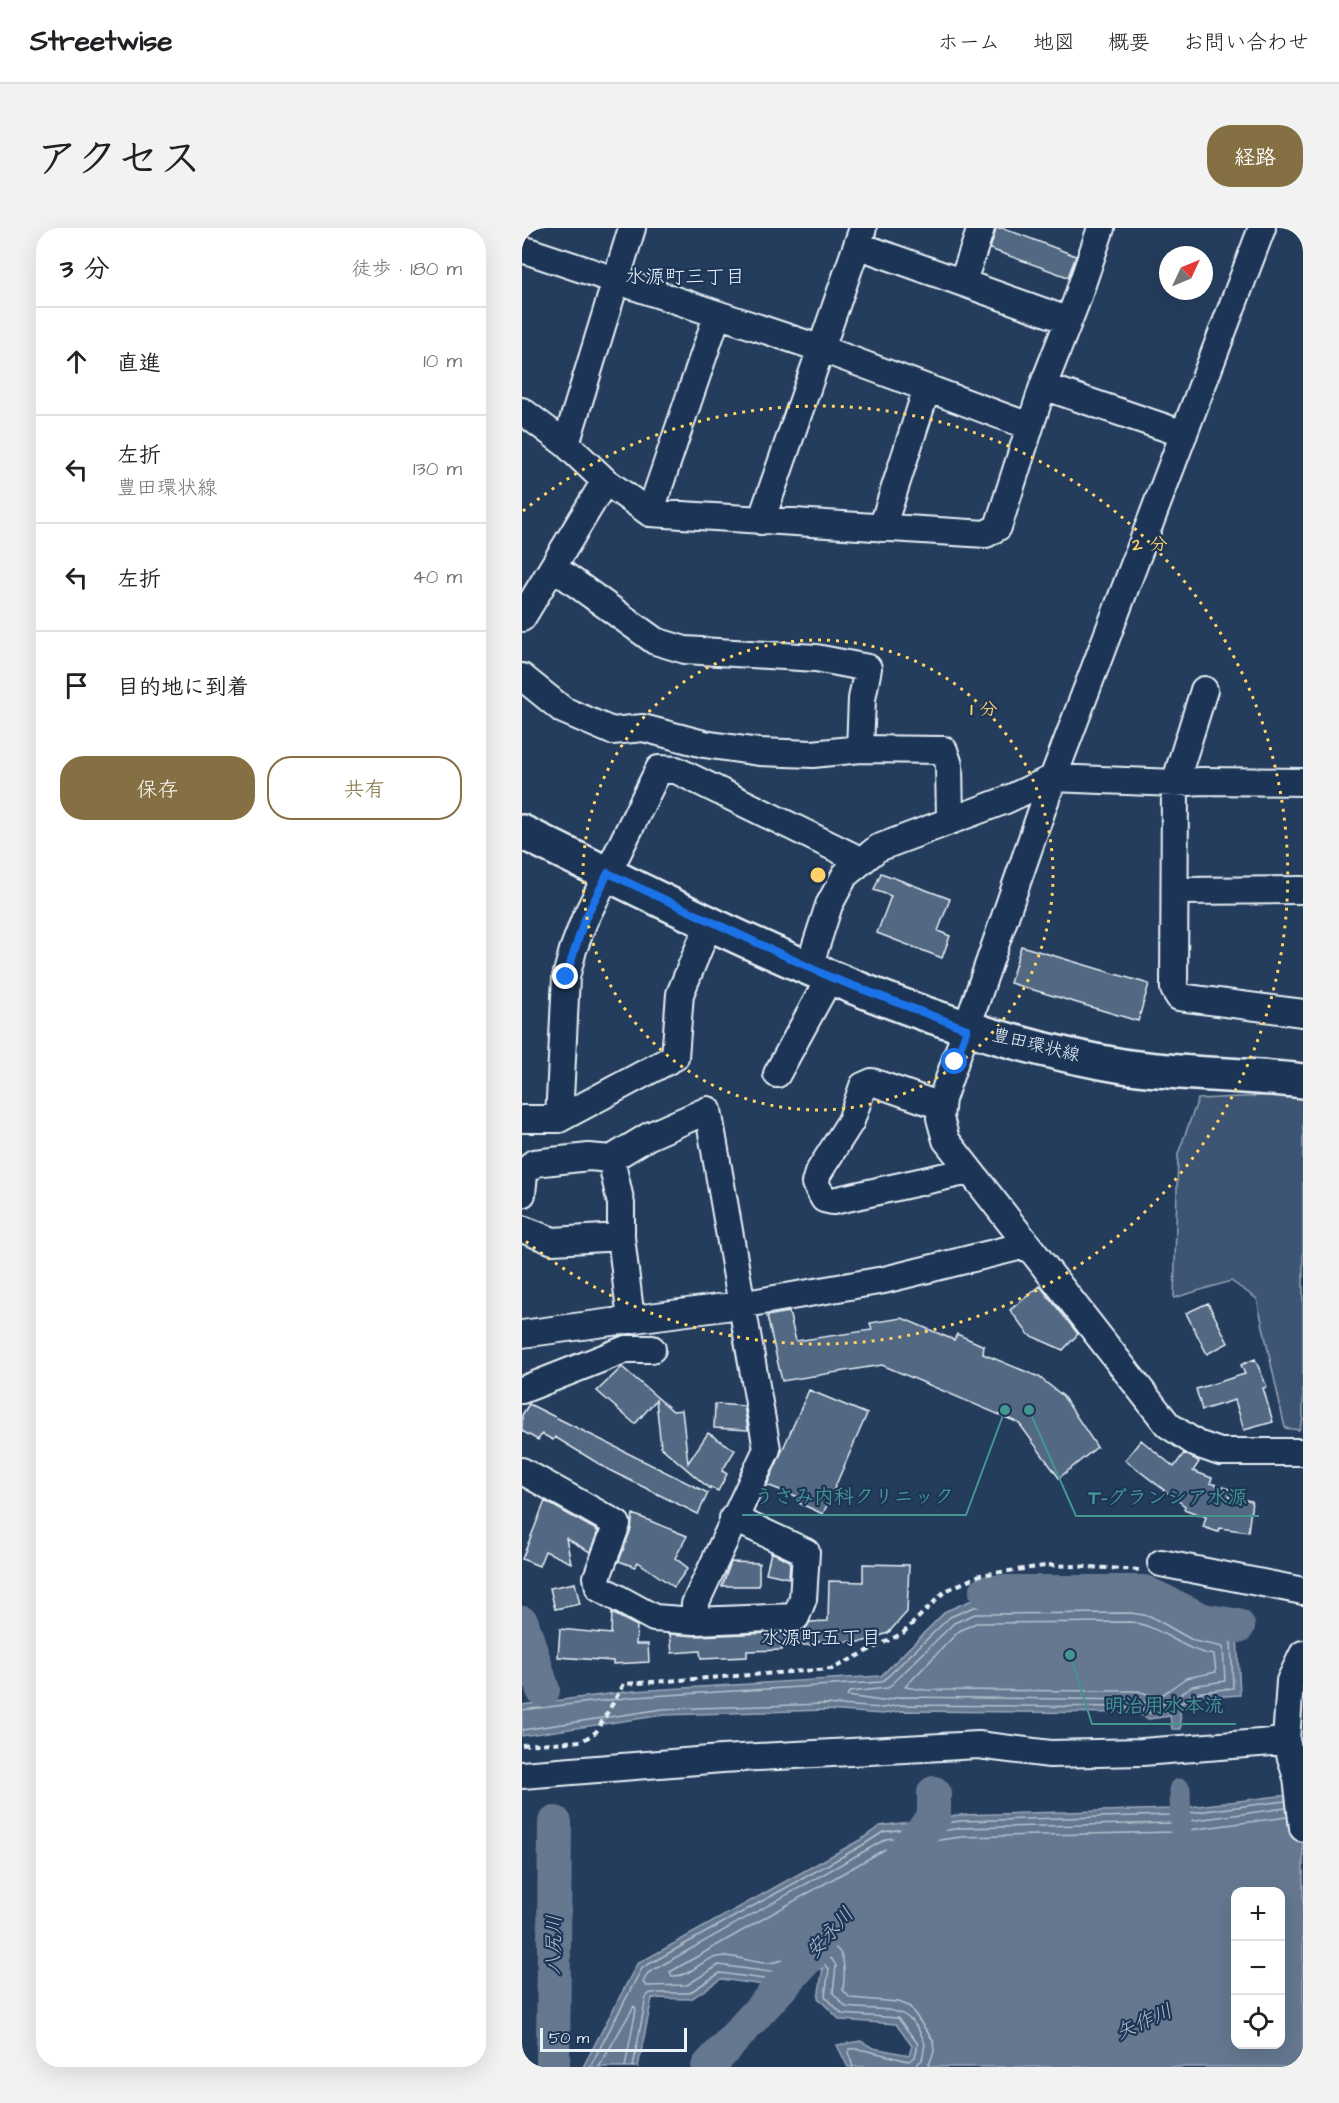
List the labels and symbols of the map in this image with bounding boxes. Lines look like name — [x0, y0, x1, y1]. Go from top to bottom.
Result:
north arrow — [1159, 246, 1213, 300]
district label: 水源町三丁目 — [625, 263, 745, 291]
text: 2 分 — [1131, 532, 1168, 557]
text: 1 分 — [970, 697, 998, 722]
centre of rings — [808, 865, 828, 885]
route end — [552, 963, 578, 989]
street label: 豊田環状線 — [989, 1022, 1083, 1068]
route start — [941, 1048, 967, 1074]
callout: うさみ内科クリニック — [742, 1477, 966, 1515]
callout: T-グランシア水源 — [1076, 1478, 1259, 1516]
text: うさみ内科クリニック — [754, 1483, 954, 1511]
text: T-グランシア水源 — [1087, 1484, 1248, 1512]
district label: 水源町五丁目 — [761, 1624, 881, 1652]
callout: 明治用水本流 — [1092, 1686, 1236, 1724]
text: 明治用水本流 — [1104, 1692, 1224, 1720]
water label: 安永川 — [800, 1901, 860, 1965]
water label: 八尻川 — [539, 1915, 569, 1975]
water label: 矢作川 — [1111, 1997, 1177, 2047]
scale bar — [540, 2025, 687, 2052]

